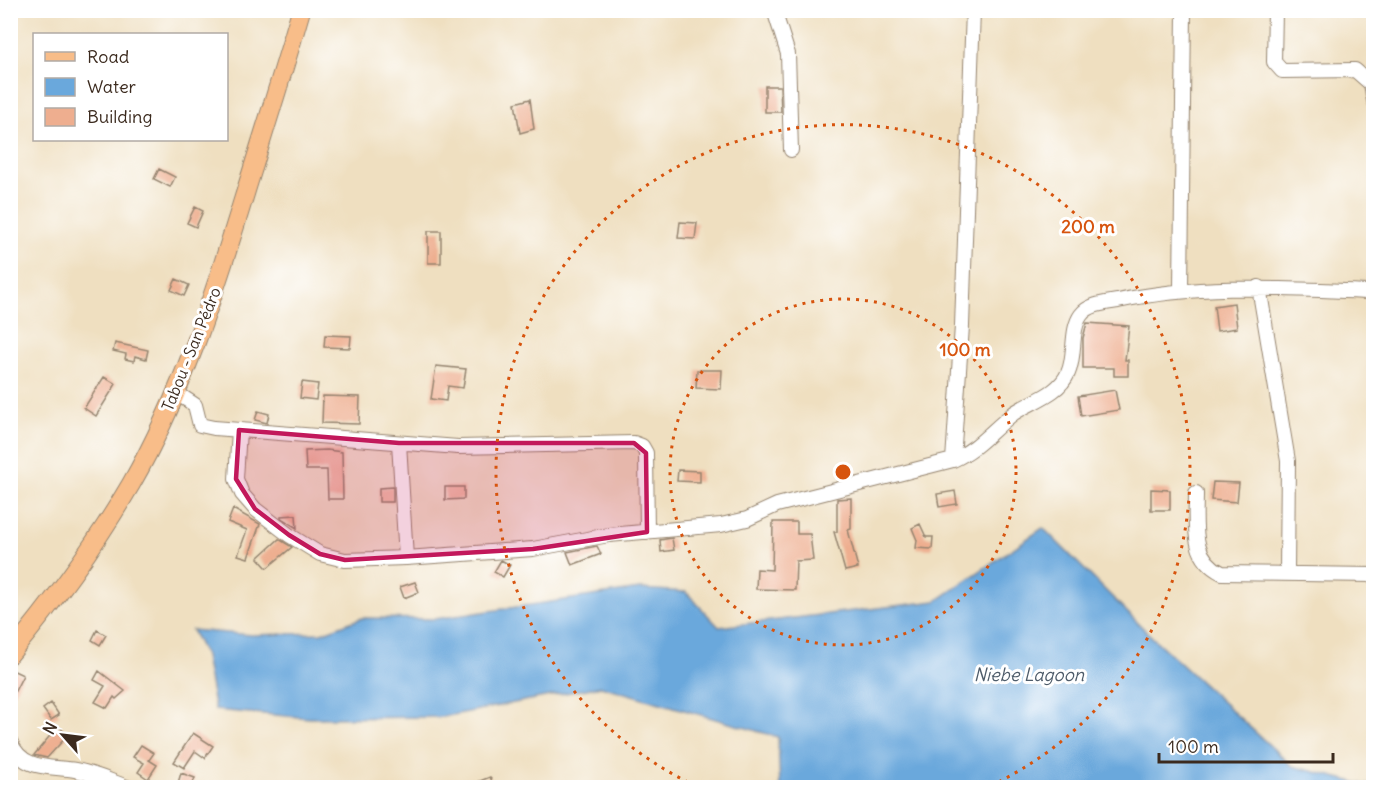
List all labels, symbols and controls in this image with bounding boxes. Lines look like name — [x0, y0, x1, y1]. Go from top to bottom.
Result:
legend — [33, 33, 228, 141]
text: Road — [87, 45, 130, 68]
text: Water — [87, 75, 137, 98]
text: Building — [87, 105, 152, 128]
text: 200 m — [1061, 215, 1115, 238]
street label: Tabou - San Pédro — [157, 284, 225, 414]
text: 100 m — [940, 338, 991, 361]
centre of rings — [833, 462, 853, 482]
water label: Niebe Lagoon — [974, 663, 1085, 686]
north arrow — [33, 705, 93, 765]
text: N — [38, 718, 61, 738]
scale bar — [1159, 726, 1333, 764]
text: 100 m — [1168, 735, 1219, 758]

